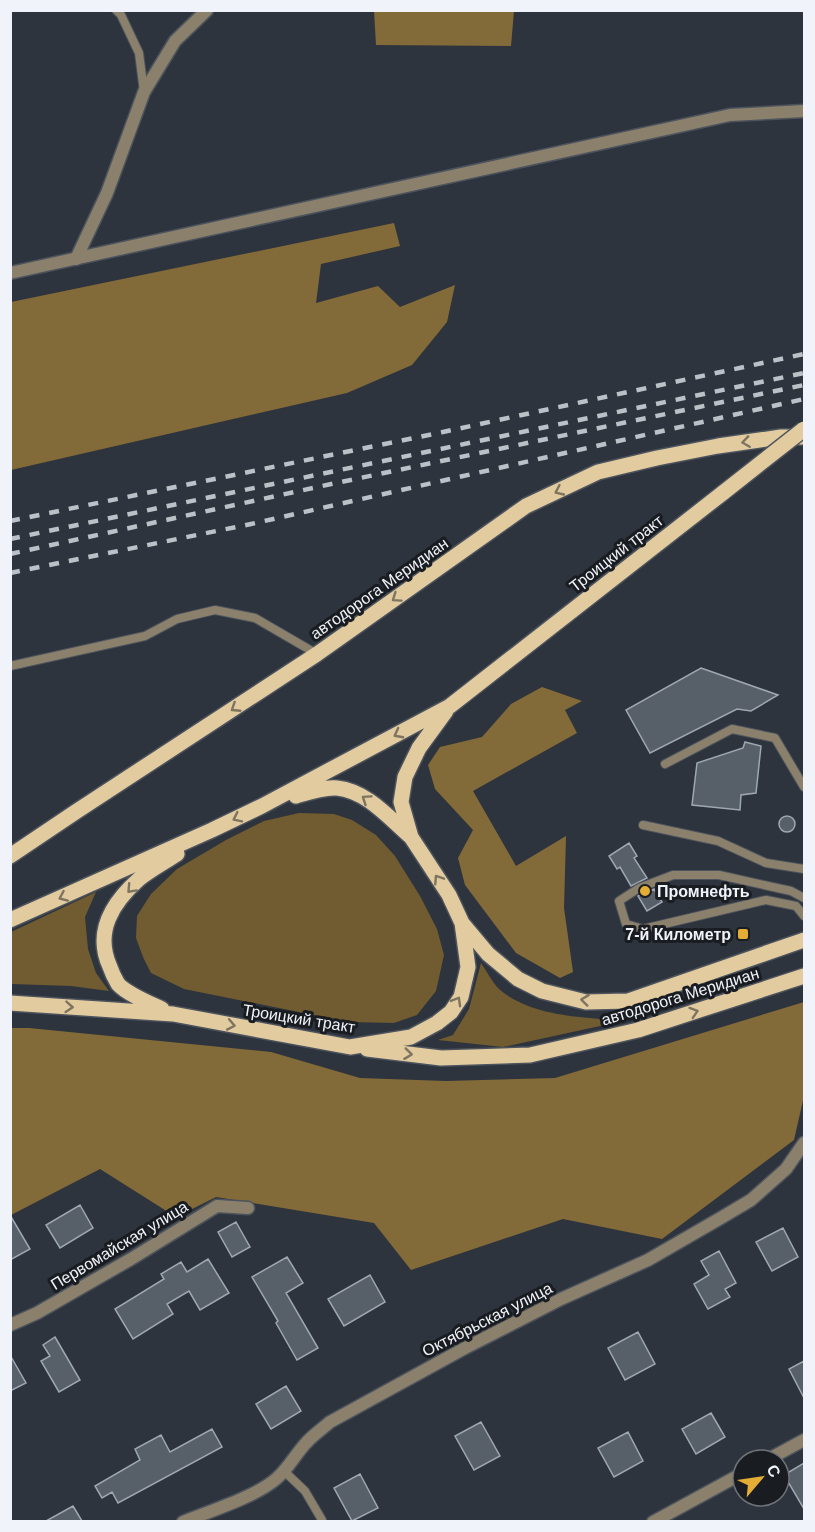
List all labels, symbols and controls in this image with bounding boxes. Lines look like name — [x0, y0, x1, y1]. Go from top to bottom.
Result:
one-way arrow — [742, 436, 751, 448]
one-way arrow — [554, 484, 565, 496]
street label: Троицкий тракт — [566, 511, 667, 595]
street label: автодорога Меридиан — [307, 534, 451, 642]
one-way arrow — [392, 591, 403, 602]
one-way arrow — [231, 701, 242, 712]
one-way arrow — [394, 727, 404, 738]
one-way arrow — [362, 795, 373, 806]
one-way arrow — [233, 811, 244, 823]
one-way arrow — [434, 875, 445, 886]
one-way arrow — [127, 882, 138, 892]
place label: Промнефть — [657, 883, 750, 900]
marker: Промнефть — [638, 884, 652, 898]
one-way arrow — [58, 889, 69, 901]
place label: 7-й Километр — [625, 926, 731, 943]
marker: 7-й Километр — [736, 927, 750, 941]
street label: автодорога Меридиан — [599, 964, 761, 1029]
one-way arrow — [580, 995, 590, 1007]
one-way arrow — [450, 997, 461, 1007]
one-way arrow — [64, 1001, 73, 1014]
street label: Троицкий тракт — [241, 1001, 357, 1036]
one-way arrow — [688, 1007, 699, 1019]
one-way arrow — [225, 1018, 235, 1031]
one-way arrow — [403, 1048, 413, 1060]
street label: Первомайская улица — [48, 1198, 191, 1293]
street label: Октябрьская улица — [420, 1279, 555, 1360]
north arrow — [731, 1448, 791, 1508]
text: С — [763, 1462, 784, 1481]

